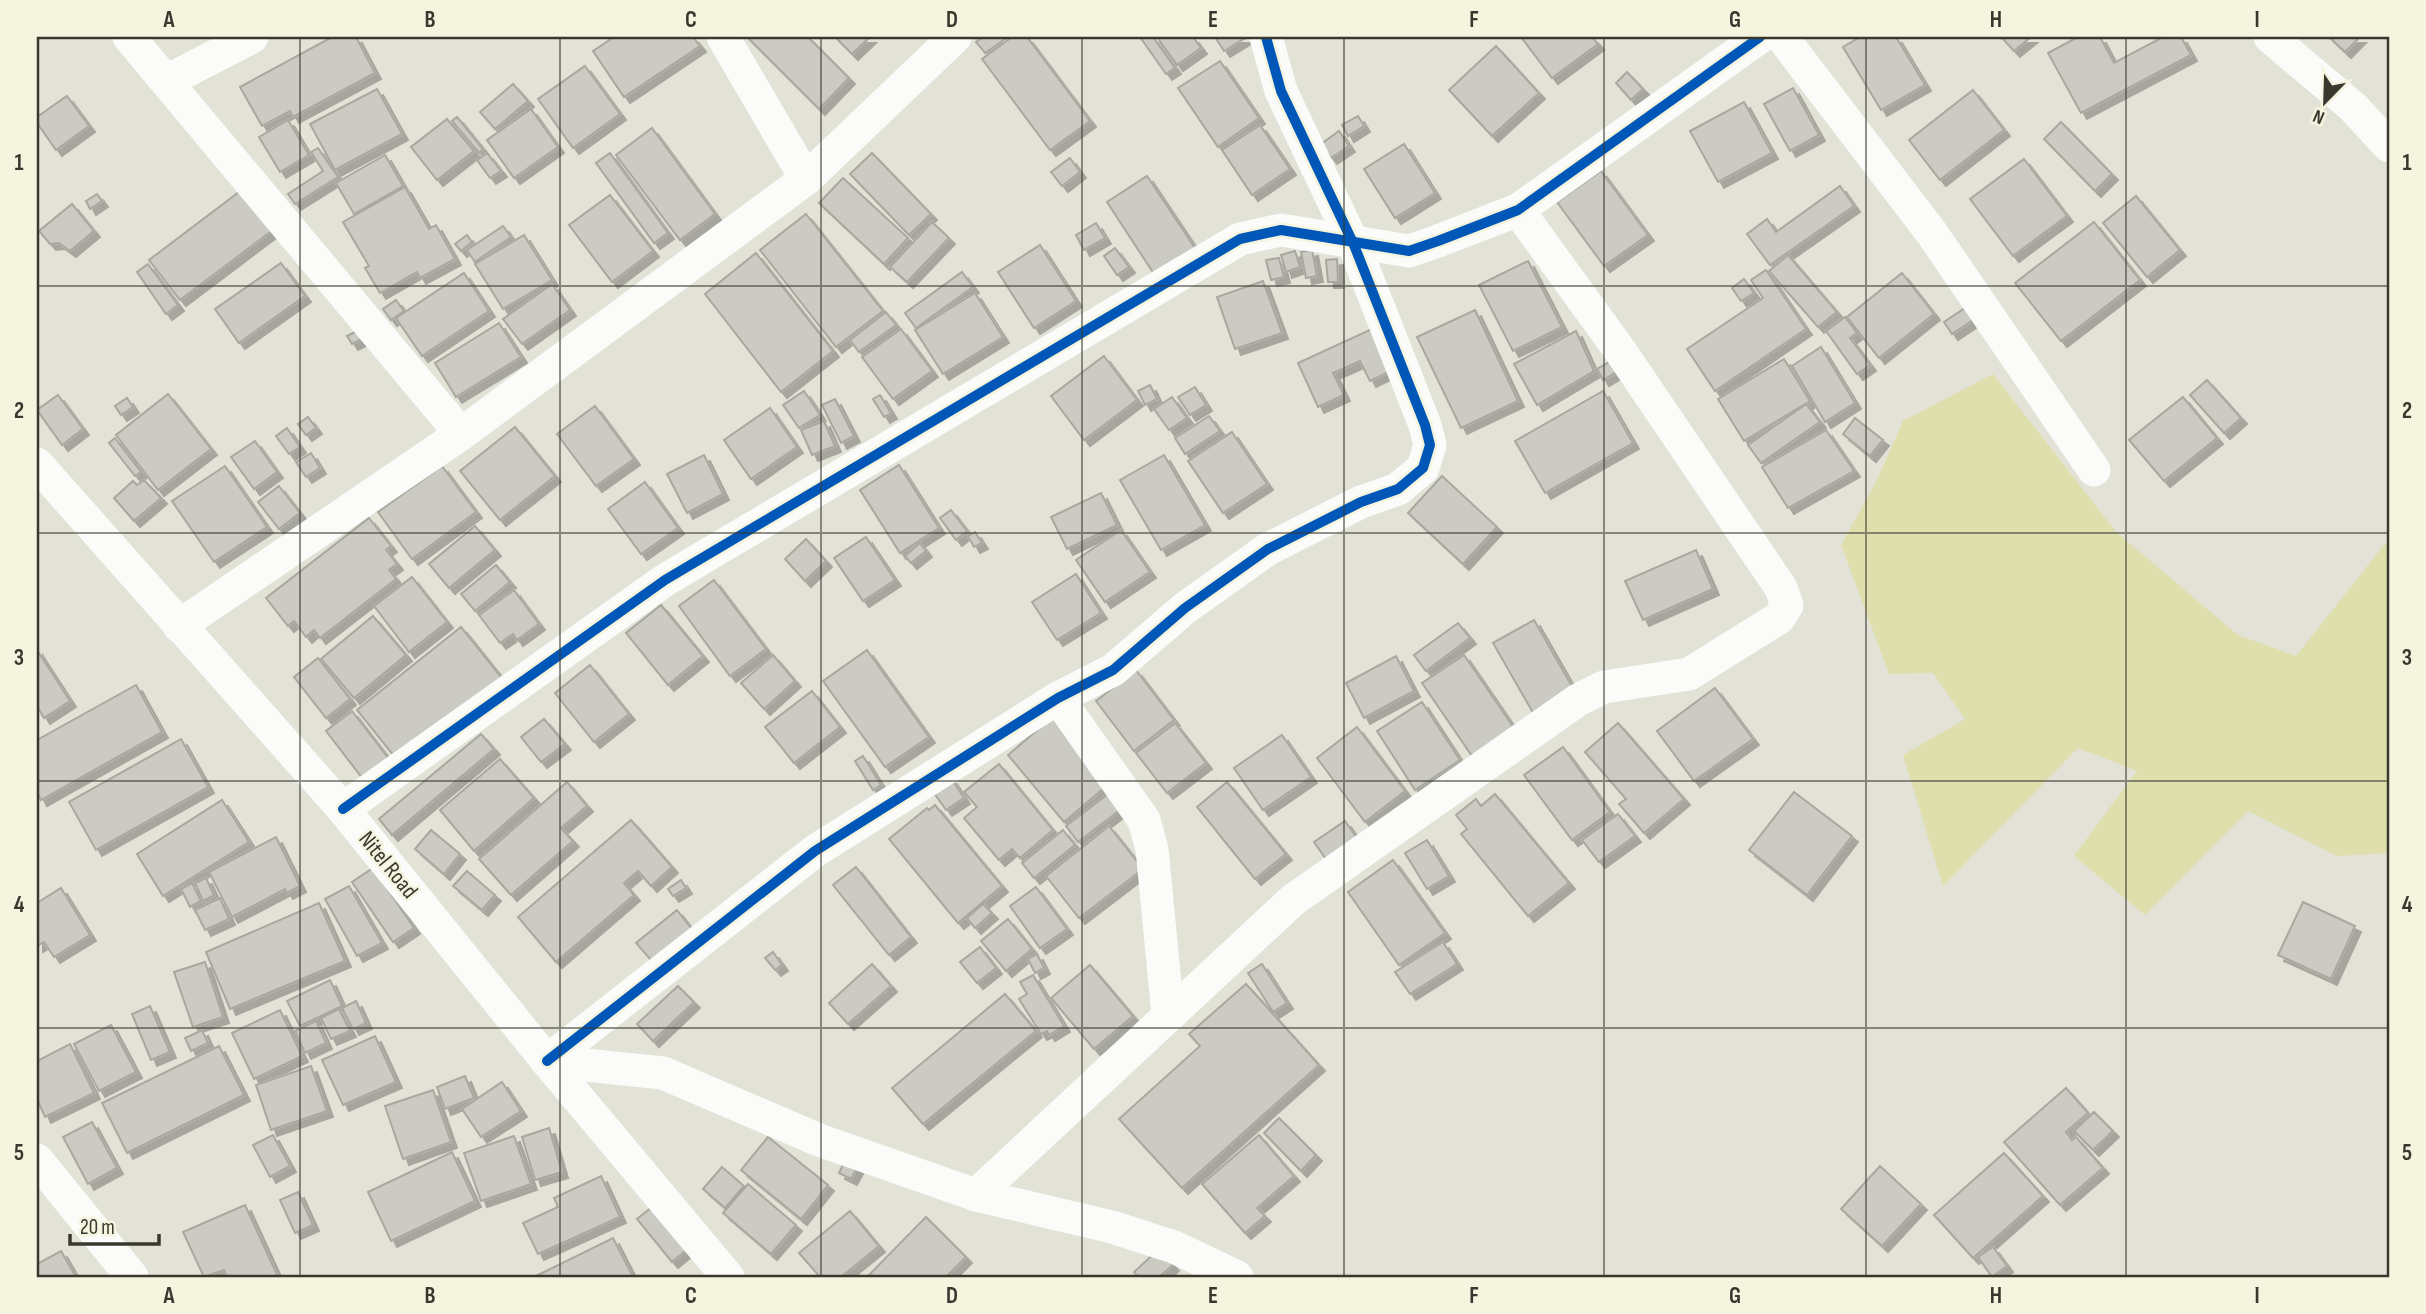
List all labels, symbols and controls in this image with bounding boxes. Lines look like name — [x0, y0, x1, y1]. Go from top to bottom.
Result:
text: A — [163, 6, 176, 34]
text: B — [425, 6, 436, 34]
text: C — [685, 6, 697, 34]
text: D — [946, 6, 958, 34]
text: E — [1208, 6, 1218, 34]
text: F — [1469, 6, 1479, 34]
text: G — [1729, 6, 1741, 34]
text: H — [1990, 6, 2002, 34]
text: I — [2254, 6, 2260, 34]
north arrow — [2290, 66, 2360, 136]
text: N — [2310, 104, 2328, 129]
text: 1 — [14, 149, 24, 177]
text: 1 — [2402, 149, 2412, 177]
text: 2 — [14, 397, 24, 425]
text: 2 — [2402, 397, 2412, 425]
text: 3 — [14, 644, 24, 672]
text: 3 — [2402, 644, 2412, 672]
street label: Nitel Road — [352, 826, 424, 904]
text: 4 — [14, 891, 25, 919]
text: 4 — [2402, 891, 2413, 919]
text: 5 — [14, 1139, 24, 1167]
text: 5 — [2402, 1139, 2412, 1167]
scale bar — [70, 1202, 159, 1246]
text: 20 m — [80, 1215, 115, 1240]
text: A — [163, 1282, 176, 1310]
text: B — [425, 1282, 436, 1310]
text: C — [685, 1282, 697, 1310]
text: D — [946, 1282, 958, 1310]
text: E — [1208, 1282, 1218, 1310]
text: F — [1469, 1282, 1479, 1310]
text: G — [1729, 1282, 1741, 1310]
text: H — [1990, 1282, 2002, 1310]
text: I — [2254, 1282, 2260, 1310]

